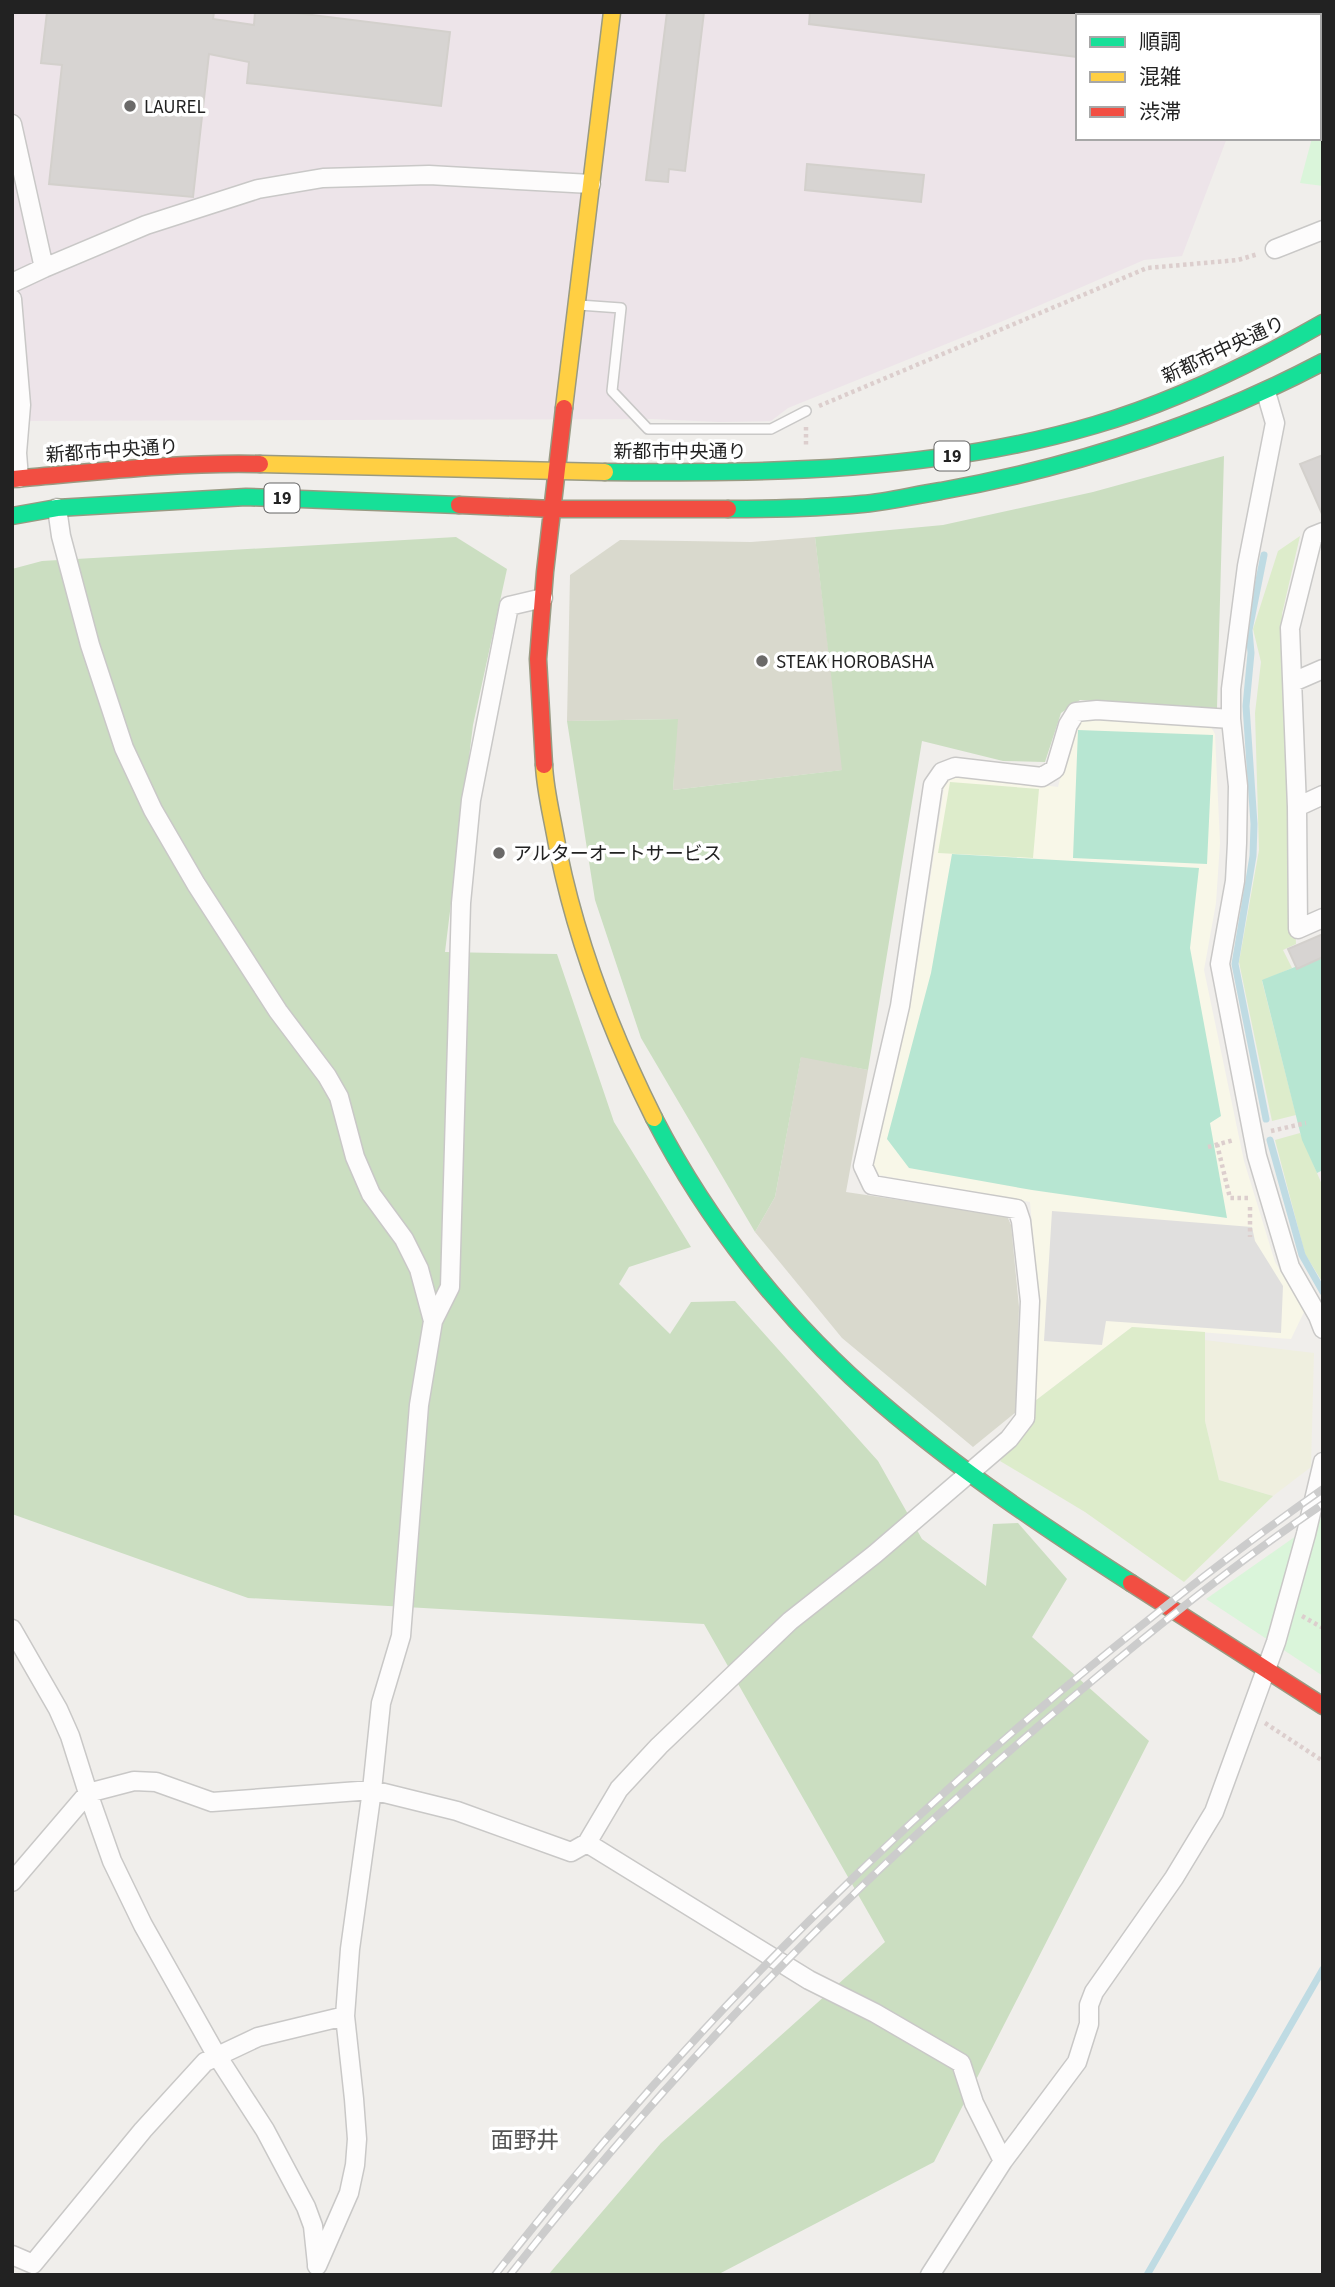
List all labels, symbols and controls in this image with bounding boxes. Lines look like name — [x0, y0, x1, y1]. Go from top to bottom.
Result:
legend — [1076, 14, 1321, 140]
text: 順調 — [1139, 27, 1181, 57]
text: 混雑 — [1139, 62, 1181, 92]
place label: LAUREL — [144, 94, 206, 121]
text: 渋滞 — [1139, 97, 1181, 127]
marker: LAUREL — [122, 98, 138, 114]
street label: 新都市中央通り — [1158, 310, 1290, 391]
street label: 新都市中央通り — [45, 433, 179, 470]
street label: 新都市中央通り — [613, 439, 747, 466]
road number: 19 — [934, 442, 970, 470]
road number: 19 — [264, 484, 300, 512]
place label: STEAK HOROBASHA — [776, 649, 935, 676]
marker: STEAK HOROBASHA — [754, 653, 770, 669]
place label: アルターオートサービス — [513, 841, 722, 868]
marker: アルターオートサービス — [491, 845, 507, 861]
district label: 面野井 — [491, 2124, 560, 2157]

